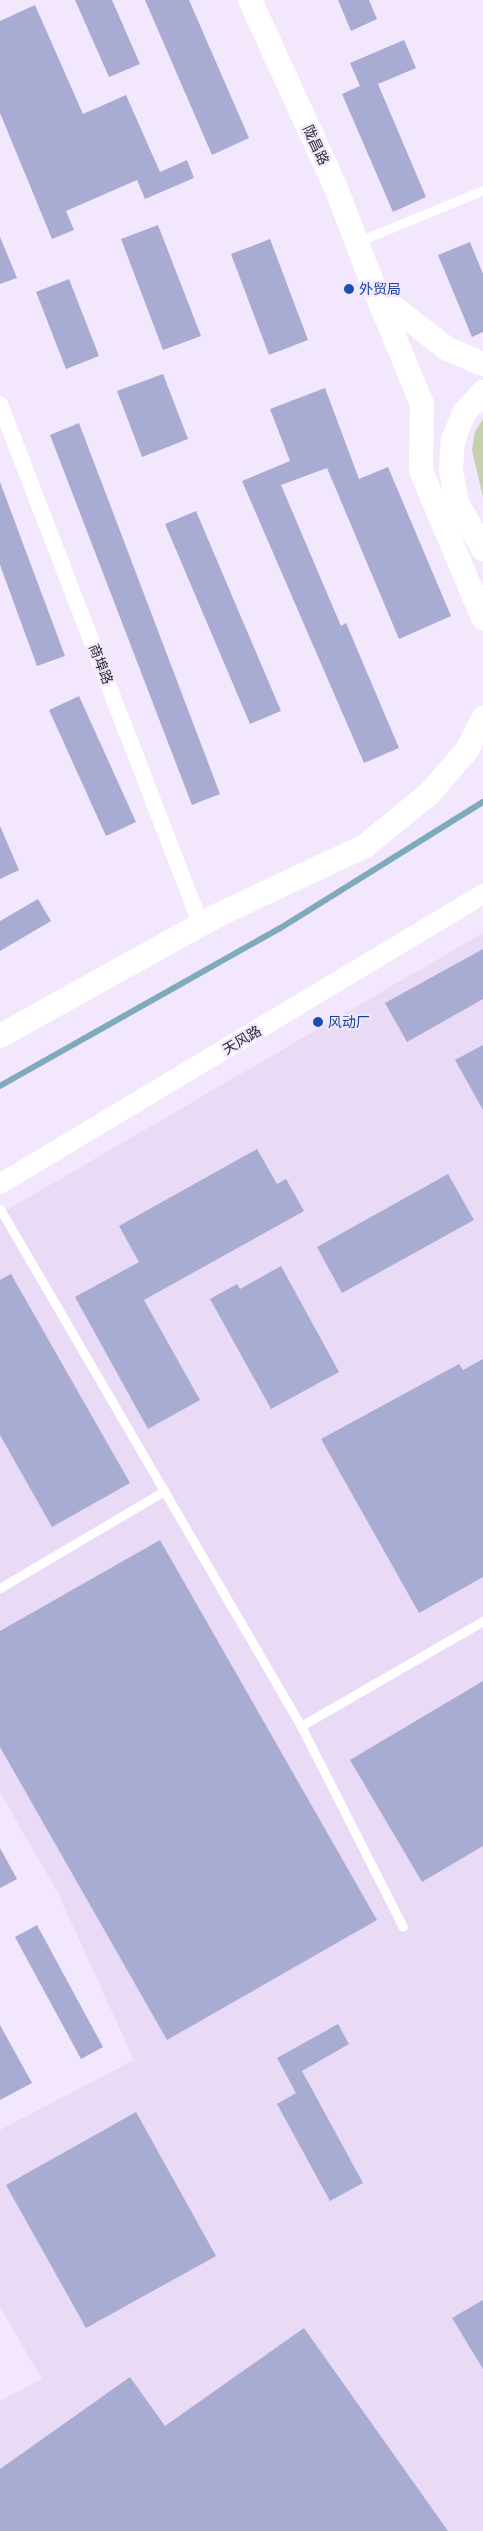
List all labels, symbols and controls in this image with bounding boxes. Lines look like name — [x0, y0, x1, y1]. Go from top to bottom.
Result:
street label: 陇昌路 — [300, 122, 332, 168]
place label: 外贸局 — [359, 281, 401, 297]
marker: 外贸局 — [343, 283, 355, 295]
street label: 商埠路 — [86, 641, 116, 687]
place label: 风动厂 — [328, 1014, 370, 1030]
marker: 风动厂 — [312, 1016, 324, 1028]
street label: 天风路 — [220, 1022, 264, 1058]

